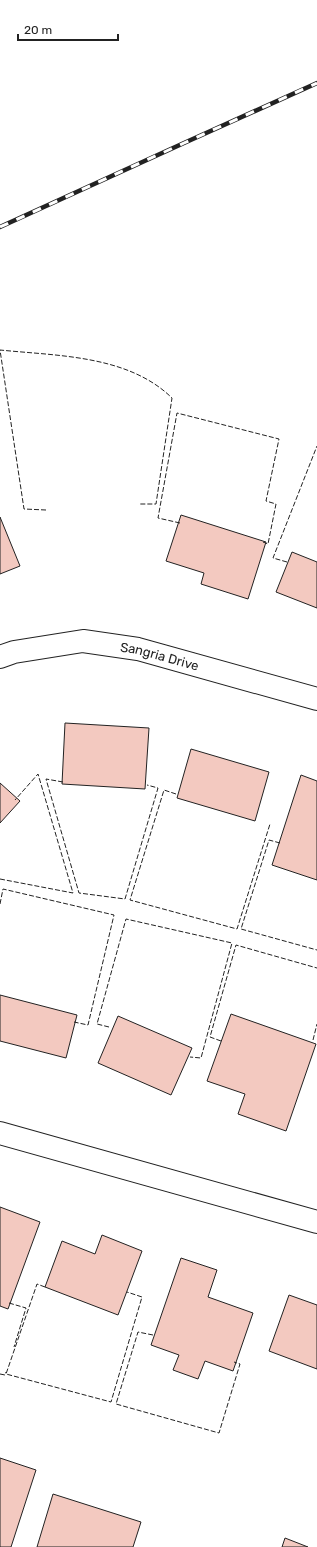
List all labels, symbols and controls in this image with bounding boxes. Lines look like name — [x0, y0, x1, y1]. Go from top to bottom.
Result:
scale bar — [18, 16, 118, 42]
text: 20 m — [24, 23, 52, 37]
street label: Sangria Drive — [119, 639, 201, 673]

